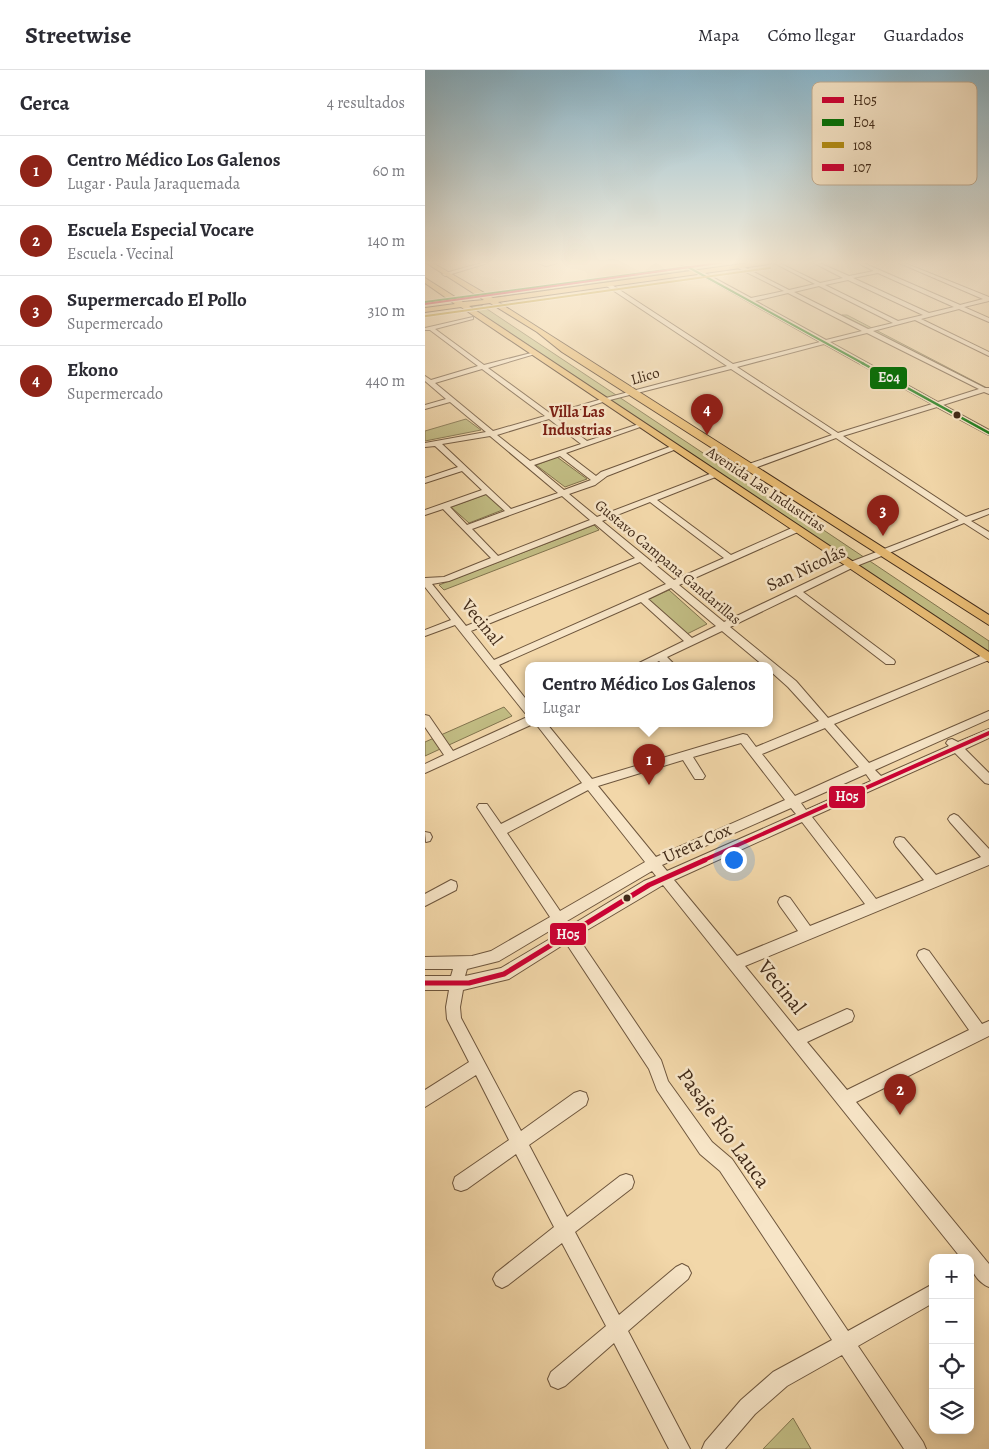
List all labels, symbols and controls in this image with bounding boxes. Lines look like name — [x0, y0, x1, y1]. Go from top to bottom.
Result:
text: Streetwise — [25, 19, 131, 51]
text: Mapa — [698, 23, 739, 47]
text: Cómo llegar — [767, 23, 856, 47]
text: Guardados — [884, 23, 964, 47]
legend — [812, 82, 977, 185]
text: Cerca — [20, 89, 70, 117]
text: H05 — [853, 91, 877, 110]
text: 4 resultados — [327, 92, 405, 114]
text: E04 — [853, 113, 875, 132]
text: 108 — [853, 136, 872, 155]
text: Centro Médico Los Galenos — [67, 147, 281, 173]
text: 107 — [853, 158, 871, 177]
text: 1 — [33, 160, 39, 182]
text: 60 m — [373, 160, 405, 182]
text: Lugar · Paula Jaraquemada — [67, 173, 240, 195]
text: Escuela Especial Vocare — [67, 217, 254, 243]
text: 2 — [32, 230, 40, 252]
text: 140 m — [367, 230, 405, 252]
text: Escuela · Vecinal — [67, 243, 174, 265]
text: Supermercado El Pollo — [67, 287, 247, 313]
text: 3 — [33, 300, 39, 322]
text: 310 m — [368, 300, 405, 322]
text: Supermercado — [67, 313, 163, 335]
text: Ekono — [67, 357, 118, 383]
street label: Llico — [628, 362, 662, 390]
line badge: E04 — [869, 366, 908, 390]
text: E04 — [878, 368, 900, 387]
text: 4 — [32, 370, 40, 392]
text: 440 m — [365, 370, 405, 392]
text: Supermercado — [67, 383, 163, 405]
pin: 4 — [691, 394, 723, 435]
district label: Villa Las Industrias — [542, 401, 612, 441]
unlabelled marker — [952, 410, 962, 420]
street label: Avenida Las Industrias — [702, 441, 829, 536]
street label: Gustavo Campana Gandarillas — [591, 495, 745, 629]
pin: 3 — [867, 495, 899, 536]
street label: San Nicolás — [762, 539, 850, 597]
street label: Vecinal — [455, 593, 508, 651]
popup — [525, 662, 773, 727]
text: Centro Médico Los Galenos — [542, 671, 756, 697]
text: Lugar — [542, 697, 580, 719]
pin: 1 — [633, 744, 665, 785]
line badge: H05 — [828, 785, 866, 809]
text: H05 — [835, 787, 859, 806]
street label: Ureta Cox — [659, 817, 735, 869]
your location — [721, 847, 747, 873]
unlabelled marker — [622, 893, 632, 903]
line badge: H05 — [549, 922, 587, 946]
text: H05 — [556, 925, 580, 944]
street label: Vecinal — [751, 953, 812, 1020]
street label: Pasaje Río Lauca — [671, 1063, 777, 1194]
pin: 2 — [884, 1074, 916, 1115]
map controls — [929, 1254, 974, 1434]
button: + — [929, 1254, 974, 1299]
button: − — [929, 1299, 974, 1344]
button: locate — [929, 1344, 974, 1389]
button: layers — [929, 1389, 974, 1434]

